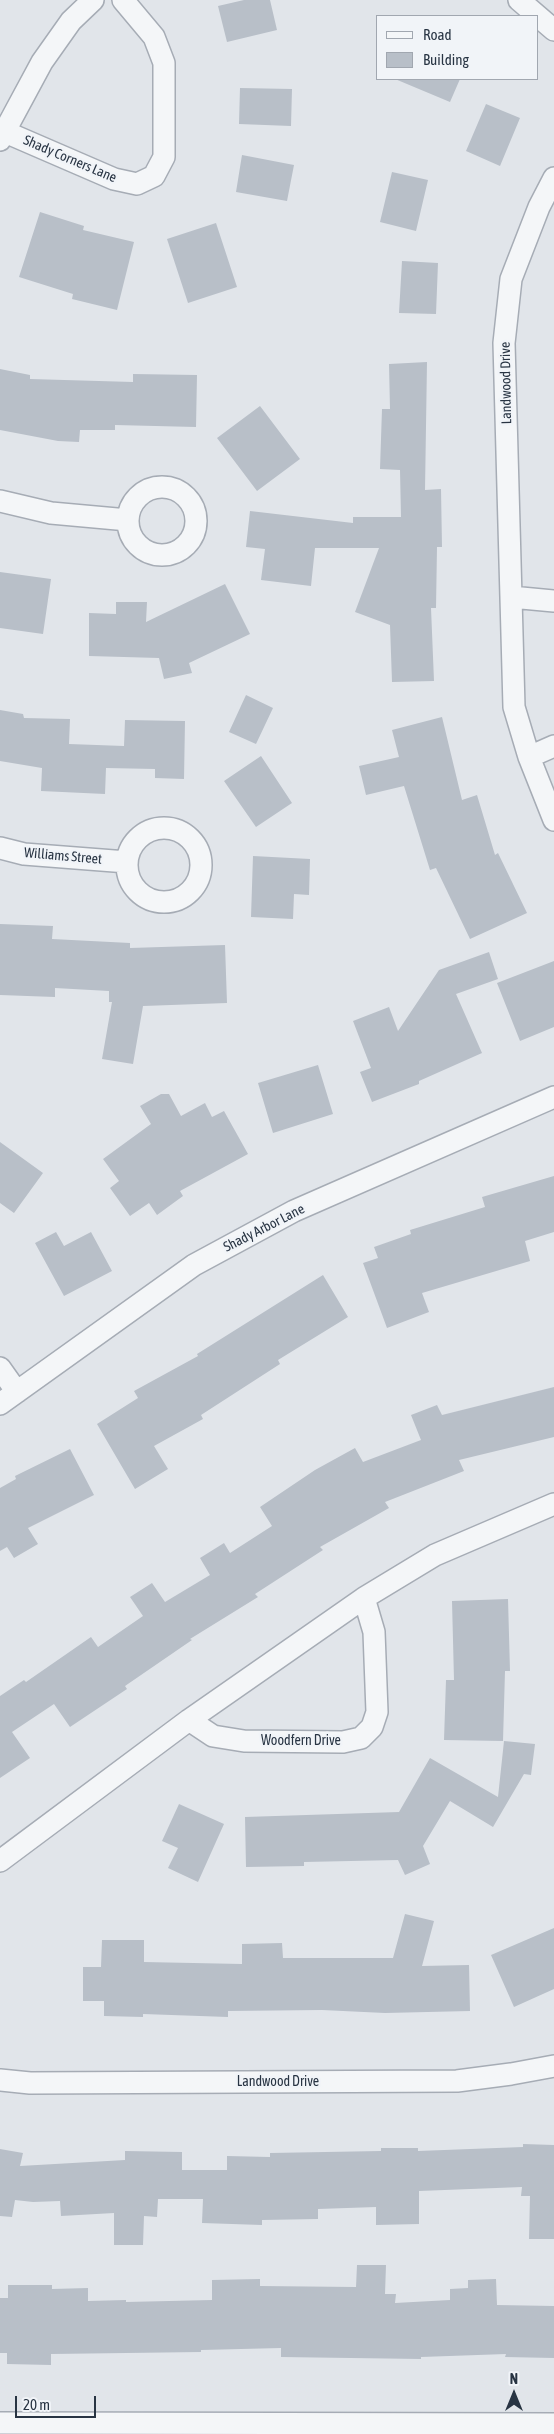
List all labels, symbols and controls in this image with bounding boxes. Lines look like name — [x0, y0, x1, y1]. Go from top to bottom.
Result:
legend — [376, 15, 539, 80]
text: Road — [423, 26, 452, 43]
text: Building — [423, 51, 469, 68]
street label: Shady Corners Lane — [21, 132, 119, 186]
street label: Landwood Drive — [497, 342, 515, 424]
street label: Williams Street — [23, 844, 103, 868]
street label: Shady Arbor Lane — [221, 1200, 307, 1256]
street label: Woodfern Drive — [261, 1733, 341, 1749]
street label: Landwood Drive — [237, 2074, 319, 2090]
north arrow — [489, 2369, 539, 2419]
text: N — [510, 2371, 518, 2387]
scale bar — [18, 2386, 99, 2418]
text: 20 m — [23, 2396, 50, 2413]

